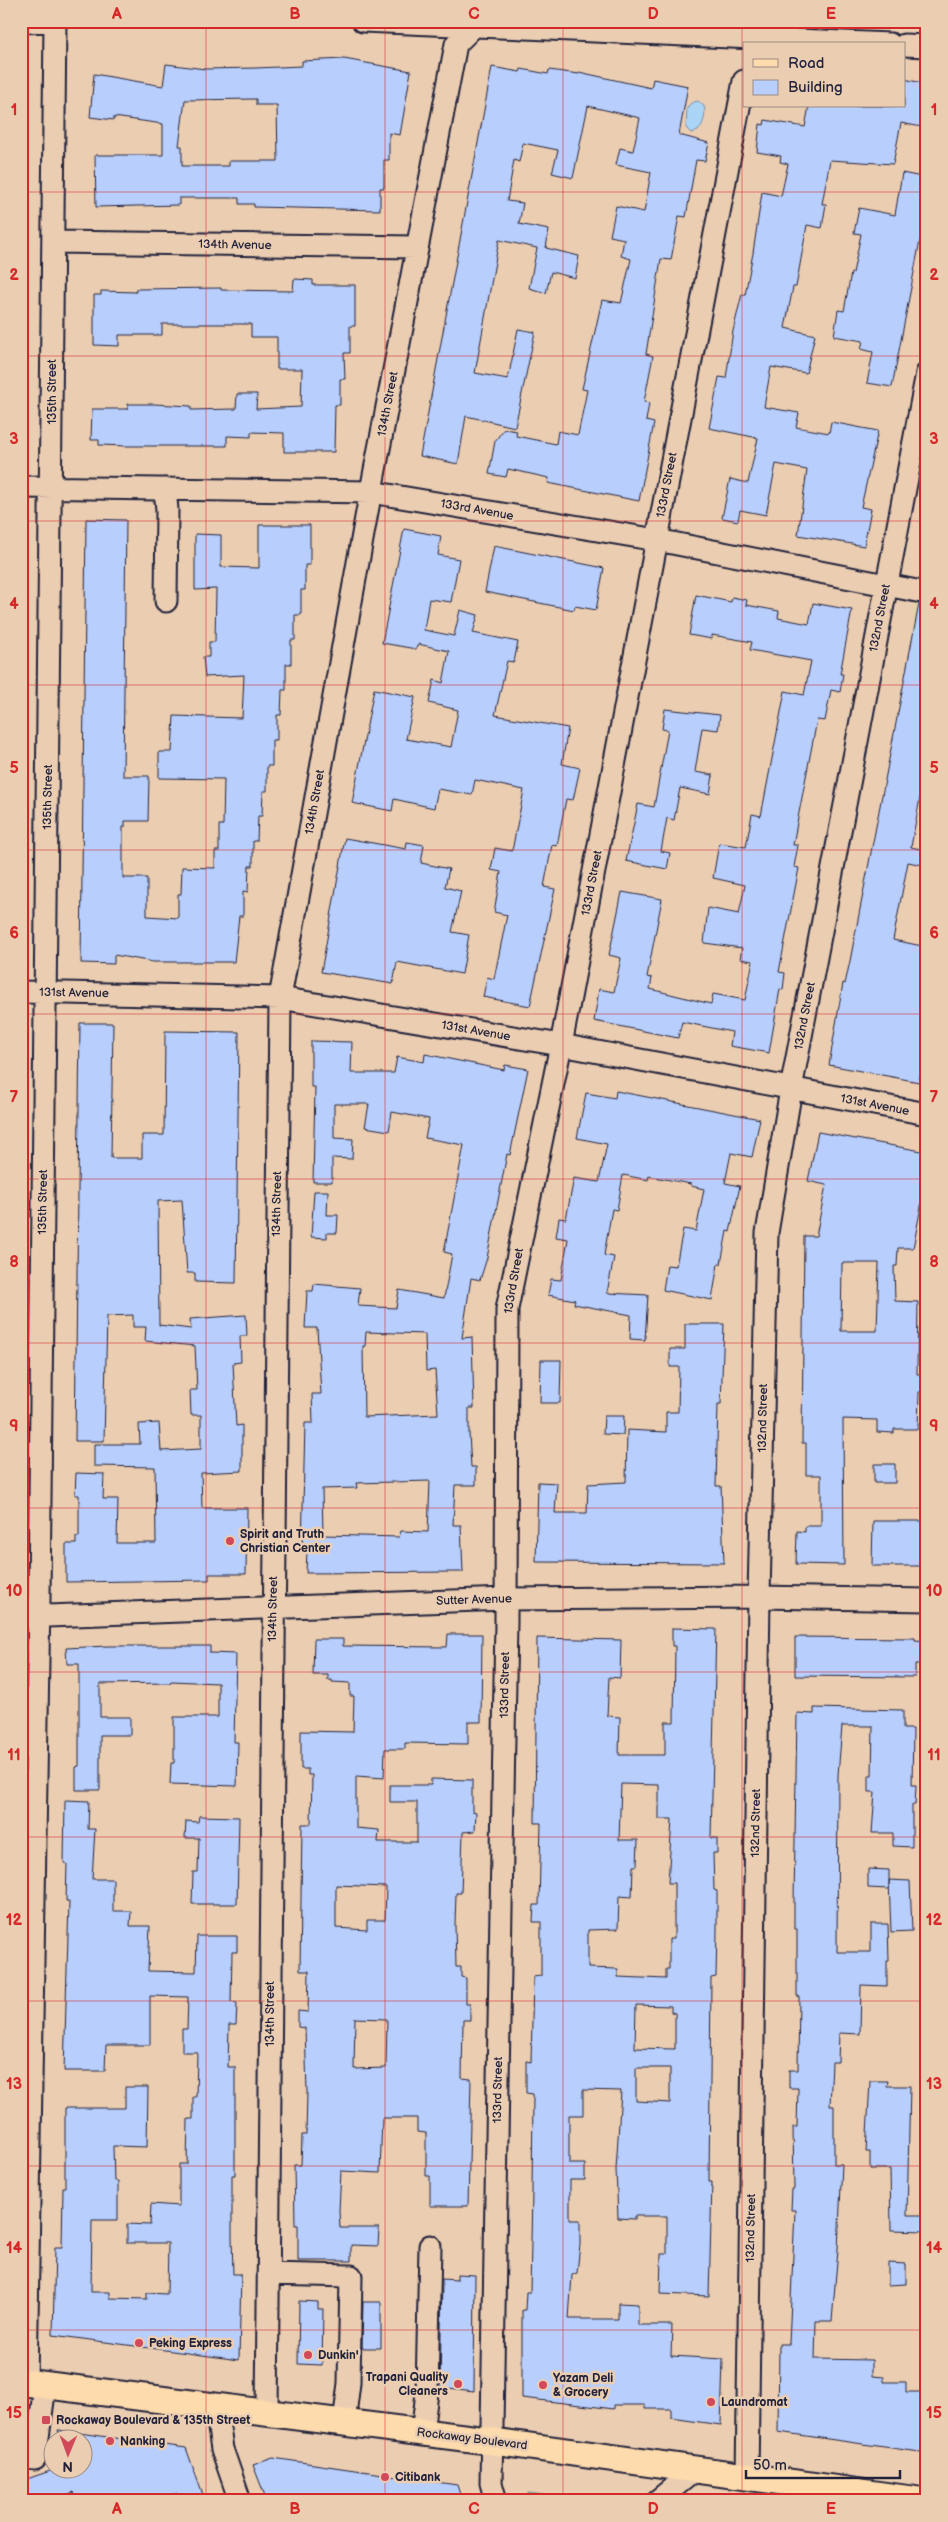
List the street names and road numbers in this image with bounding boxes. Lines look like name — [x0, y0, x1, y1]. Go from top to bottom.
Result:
street label: 134th Avenue — [198, 237, 272, 253]
street label: 135th Street — [45, 359, 60, 425]
street label: 134th Street — [374, 370, 402, 438]
street label: 133rd Street — [653, 451, 681, 519]
street label: 133rd Avenue — [439, 496, 515, 524]
street label: 132nd Street — [866, 583, 894, 653]
street label: 135th Street — [40, 764, 56, 830]
street label: 134th Street — [302, 768, 328, 836]
street label: 133rd Street — [578, 849, 606, 917]
street label: 132nd Street — [791, 981, 819, 1051]
street label: 131st Avenue — [39, 985, 109, 1001]
street label: 131st Avenue — [440, 1018, 512, 1044]
street label: 131st Avenue — [839, 1091, 911, 1119]
street label: 135th Street — [35, 1169, 51, 1235]
street label: 134th Street — [269, 1171, 285, 1237]
street label: 133rd Street — [501, 1247, 527, 1315]
street label: 132nd Street — [755, 1383, 771, 1452]
street label: 134th Street — [265, 1576, 281, 1642]
street label: Sutter Avenue — [436, 1591, 512, 1609]
street label: 133rd Street — [497, 1651, 513, 1718]
street label: 132nd Street — [748, 1788, 764, 1857]
street label: 134th Street — [263, 1981, 278, 2047]
street label: 133rd Street — [490, 2056, 506, 2123]
street label: 132nd Street — [743, 2193, 759, 2262]
street label: Rockaway Boulevard — [416, 2425, 528, 2453]

